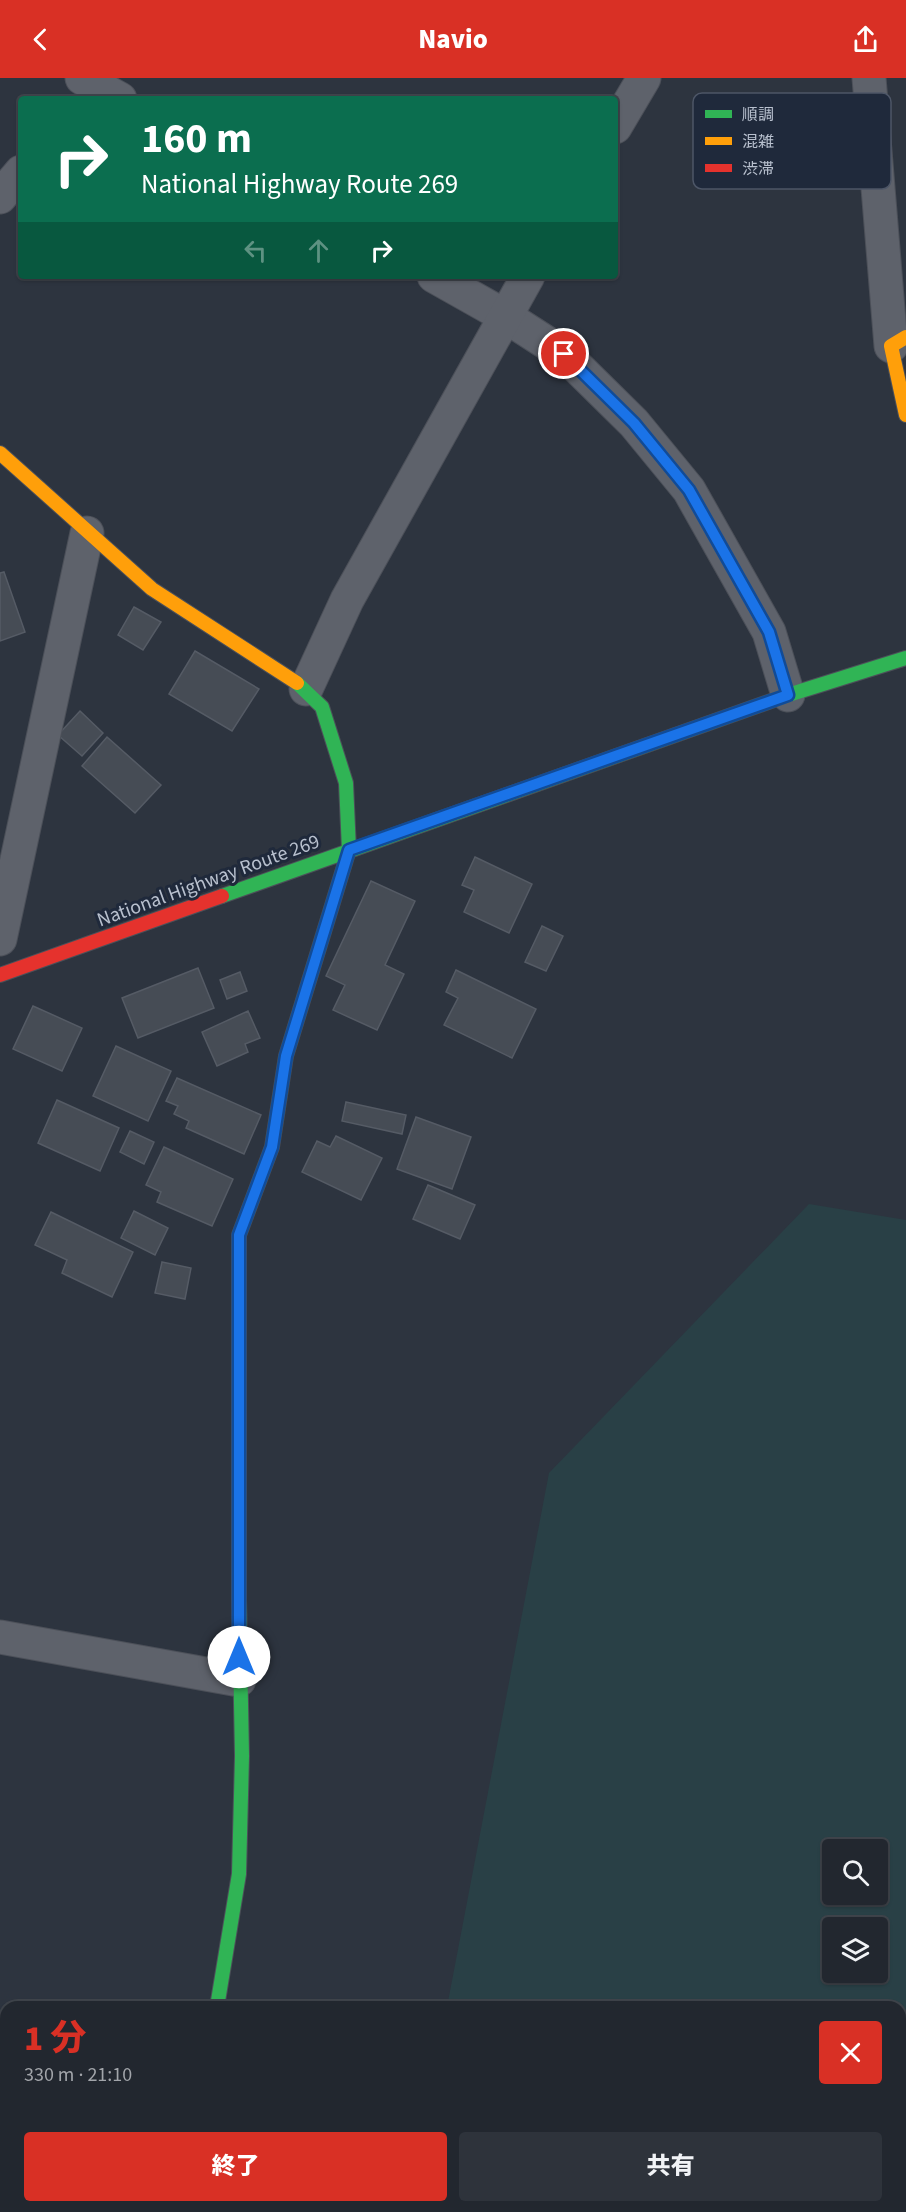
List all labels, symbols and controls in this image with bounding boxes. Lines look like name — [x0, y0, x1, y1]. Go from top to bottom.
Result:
text: Navio — [418, 20, 488, 59]
icon: back — [24, 23, 57, 56]
icon: share — [849, 23, 882, 56]
legend — [693, 93, 891, 189]
text: 順調 — [742, 104, 774, 126]
text: 160 m — [141, 109, 252, 169]
icon: right — [42, 120, 120, 198]
text: 混雑 — [742, 131, 774, 153]
text: 渋滞 — [742, 158, 774, 180]
text: National Highway Route 269 — [141, 165, 458, 204]
icon: left — [239, 234, 272, 267]
icon: ahead — [302, 234, 335, 267]
icon: right — [365, 234, 398, 267]
pin — [538, 328, 589, 379]
icon: arrive — [547, 337, 580, 370]
street label: National Highway Route 269 — [93, 828, 324, 934]
position arrow — [207, 1625, 271, 1689]
map controls — [822, 1839, 888, 1983]
button: search — [822, 1839, 888, 1905]
button: layers — [822, 1917, 888, 1983]
text: 1 分 — [24, 2013, 86, 2064]
button: close — [819, 2021, 882, 2084]
text: 330 m · 21:10 — [24, 2061, 132, 2089]
button: 終了 — [24, 2132, 447, 2201]
button: 共有 — [459, 2132, 882, 2201]

